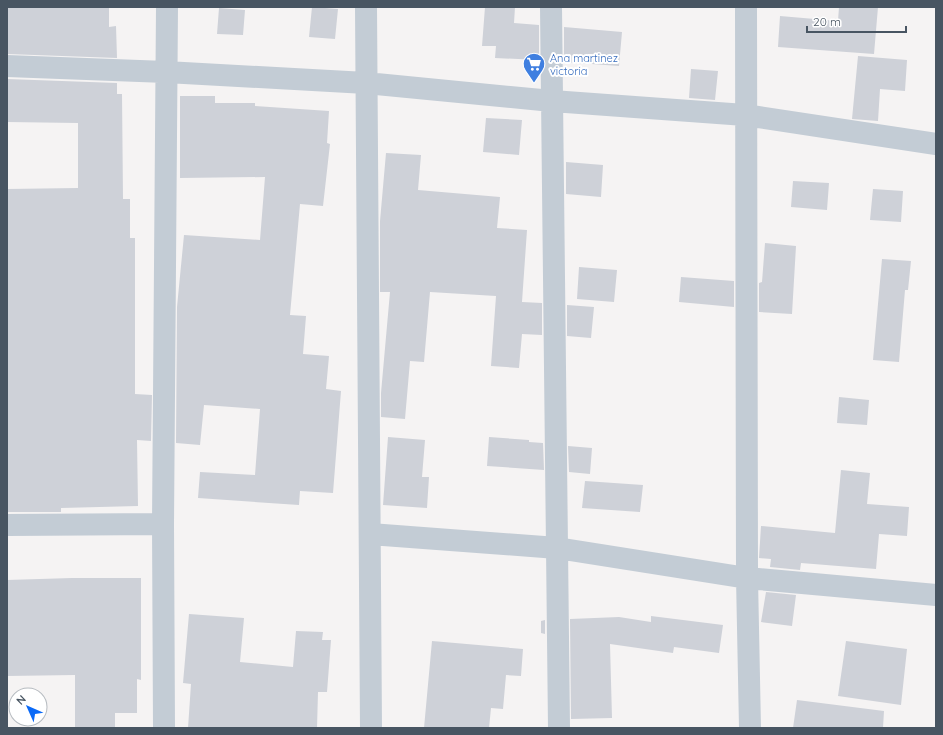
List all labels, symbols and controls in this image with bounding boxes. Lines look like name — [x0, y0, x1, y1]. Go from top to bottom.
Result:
scale bar — [807, 8, 906, 34]
text: 20 m — [813, 14, 841, 29]
supermarket icon: Ana martinez victoria — [521, 51, 547, 84]
place label: Ana martinez victoria — [550, 51, 618, 78]
north arrow — [8, 687, 48, 727]
text: N — [13, 692, 29, 708]

